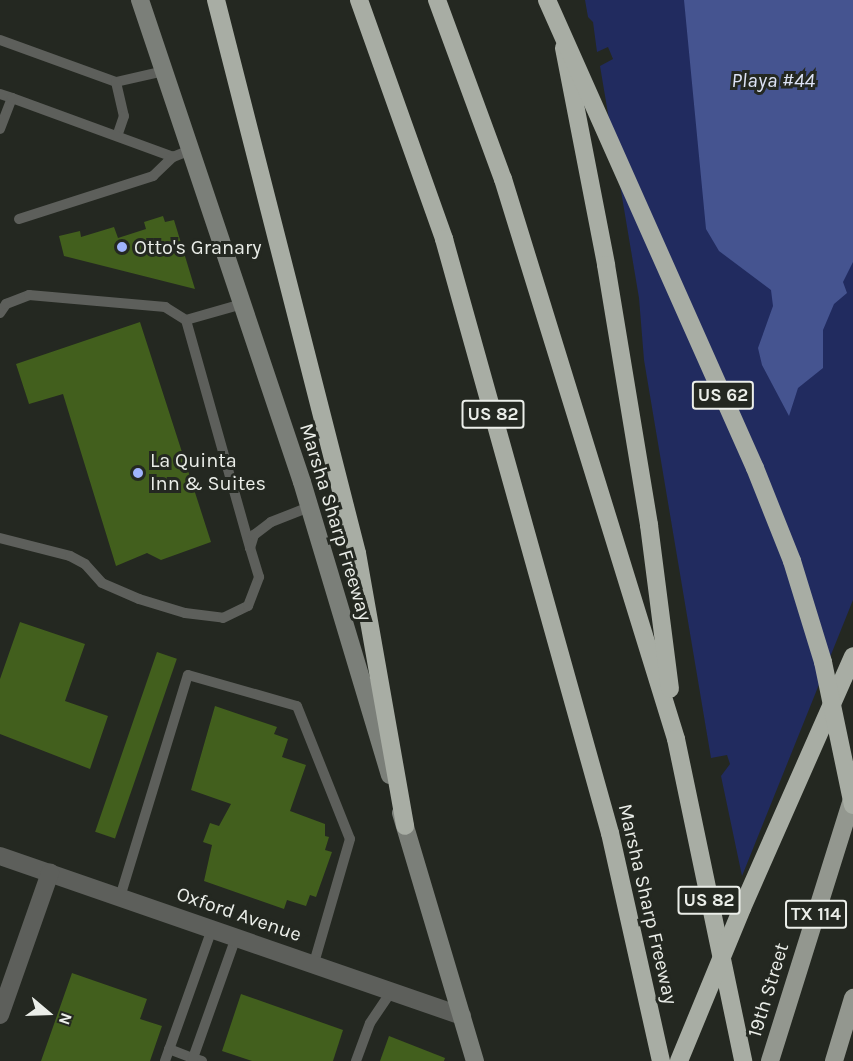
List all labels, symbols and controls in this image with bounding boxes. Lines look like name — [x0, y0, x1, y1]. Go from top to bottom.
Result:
water label: Playa #44 — [731, 67, 815, 93]
place label: Otto's Granary — [134, 235, 262, 259]
marker: Otto's Granary — [115, 240, 129, 254]
road number: US 62 — [692, 380, 754, 410]
road number: US 82 — [462, 399, 524, 429]
street label: Marsha Sharp Freeway — [294, 420, 378, 624]
place label: La Quinta Inn & Suites — [150, 449, 266, 496]
marker: La Quinta Inn & Suites — [131, 466, 145, 480]
street label: Marsha Sharp Freeway — [613, 801, 683, 1007]
street label: Oxford Avenue — [173, 881, 305, 947]
road number: US 82 — [678, 885, 740, 915]
road number: TX 114 — [784, 899, 848, 929]
street label: 19th Street — [742, 940, 794, 1040]
north arrow — [18, 983, 78, 1043]
text: N — [55, 1010, 76, 1028]

